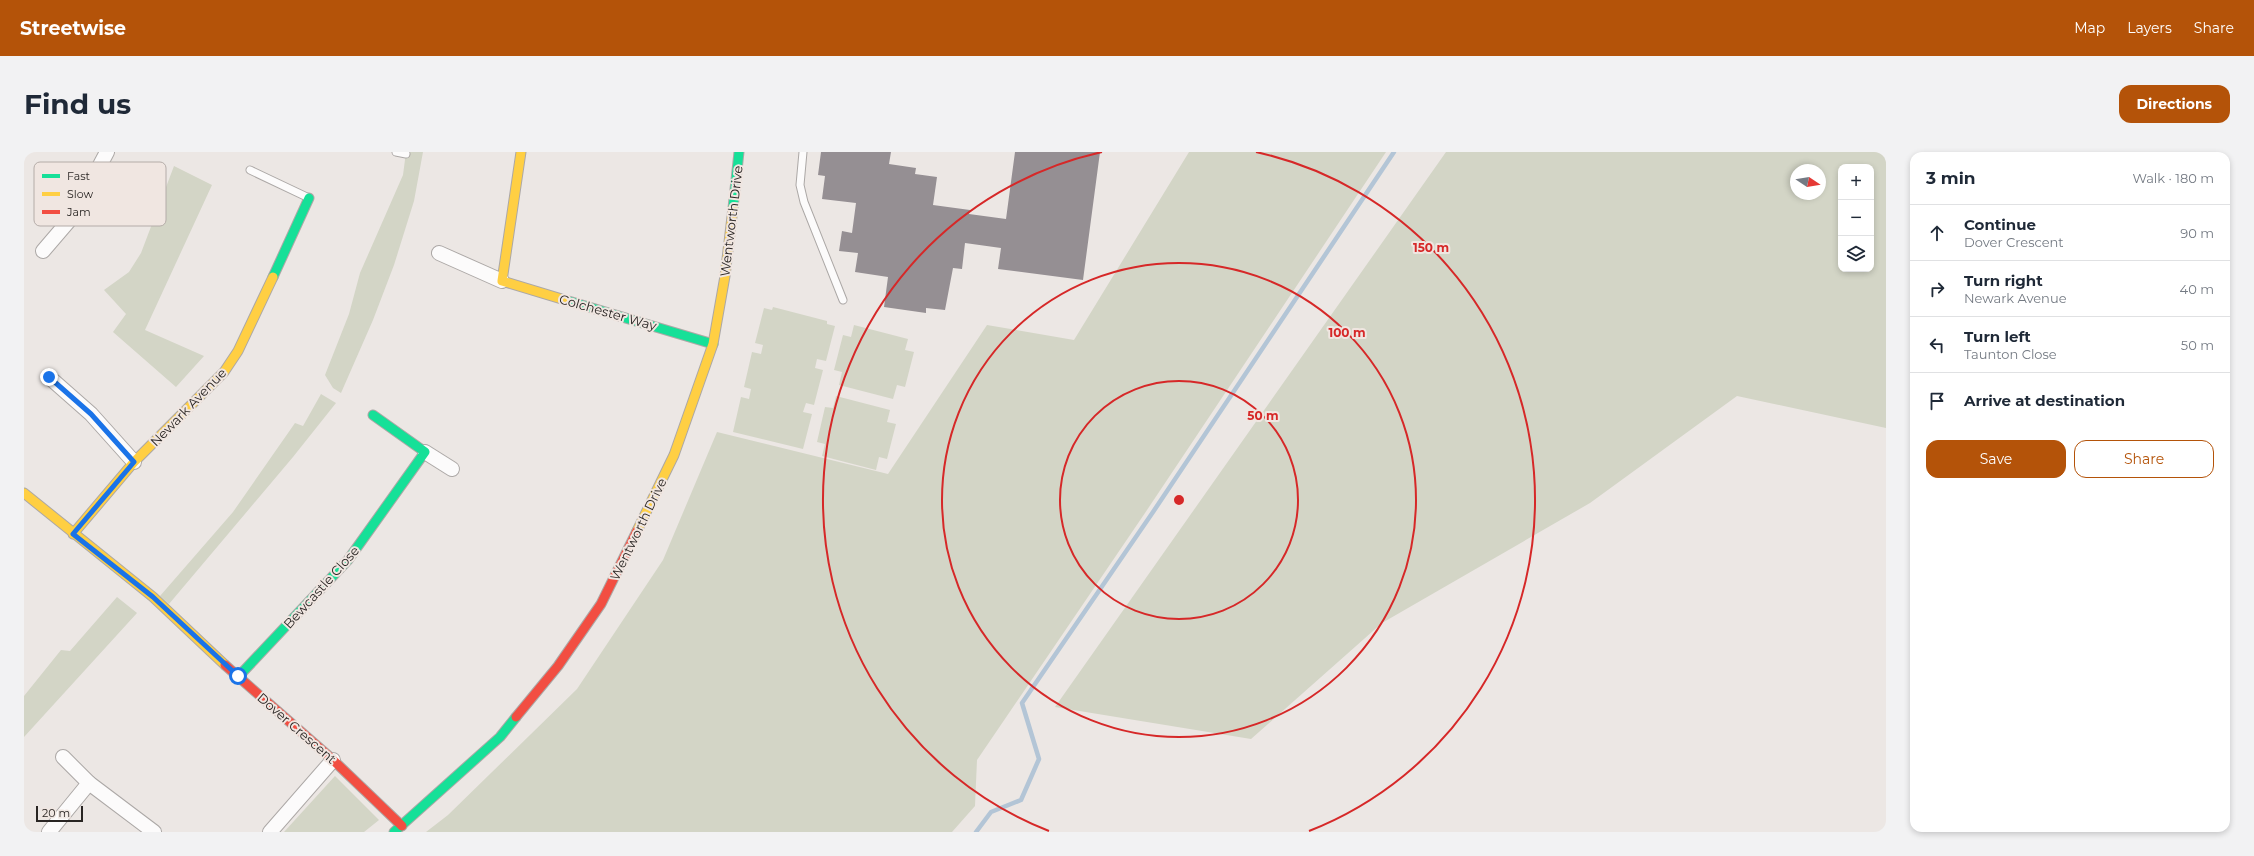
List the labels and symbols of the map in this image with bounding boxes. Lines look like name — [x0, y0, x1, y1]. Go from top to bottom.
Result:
legend — [34, 162, 166, 226]
street label: Wentworth Drive — [716, 164, 746, 277]
north arrow — [1790, 164, 1826, 200]
text: Fast — [67, 169, 91, 183]
text: Slow — [67, 187, 93, 201]
text: Jam — [66, 205, 91, 219]
text: 150 m — [1413, 240, 1449, 255]
street label: Colchester Way — [558, 290, 659, 334]
text: 100 m — [1329, 325, 1365, 340]
street label: Newark Avenue — [147, 364, 229, 449]
route end — [40, 368, 58, 386]
text: 50 m — [1247, 408, 1279, 423]
street label: Wentworth Drive — [606, 475, 670, 583]
centre of rings — [1172, 493, 1186, 507]
street label: Bewcastle Close — [280, 542, 362, 631]
route start — [229, 667, 247, 685]
street label: Dover Crescent — [254, 689, 340, 767]
scale bar — [36, 804, 83, 823]

